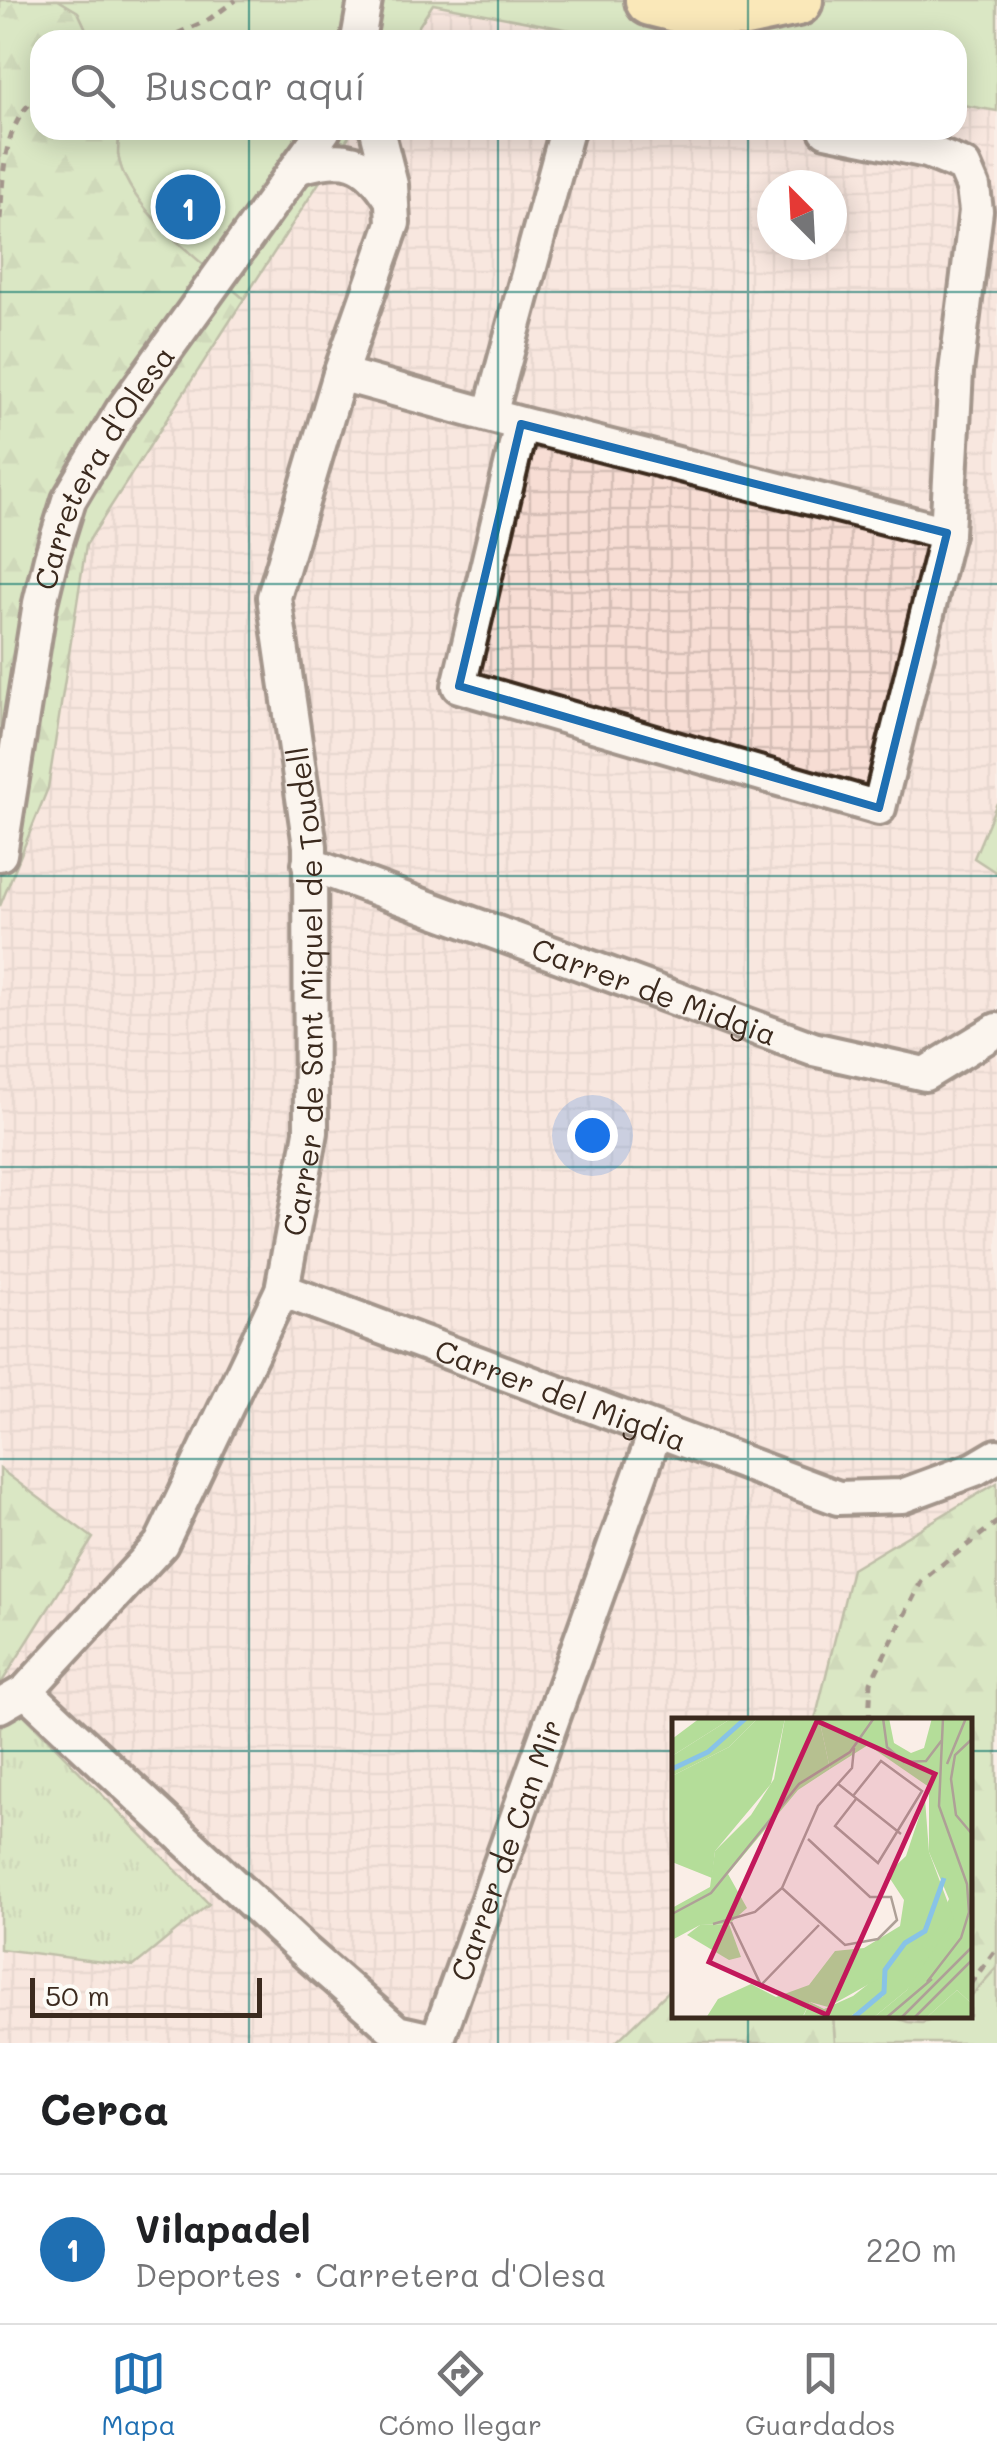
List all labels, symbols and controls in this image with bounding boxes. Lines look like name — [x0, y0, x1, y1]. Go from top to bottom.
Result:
search box — [30, 30, 967, 140]
icon: search — [65, 58, 120, 113]
text: Buscar aquí — [145, 60, 366, 110]
pin: 1 — [156, 170, 220, 244]
north arrow — [757, 170, 847, 260]
street label: Carretera d'Olesa — [24, 337, 183, 594]
street label: Carrer de Sant Miquel de Toudell — [272, 744, 331, 1239]
street label: Carrer de Midgia — [526, 928, 783, 1054]
your location — [567, 1110, 618, 1161]
street label: Carrer del Migdia — [430, 1329, 693, 1460]
street label: Carrer de Can Mir — [440, 1714, 571, 1986]
inset map — [672, 1718, 972, 2018]
scale bar — [30, 1973, 262, 2018]
text: 50 m — [45, 1977, 110, 2013]
text: Cerca — [40, 2081, 169, 2136]
text: Vilapadel — [135, 2203, 311, 2253]
text: 1 — [65, 2228, 80, 2270]
text: 220 m — [866, 2228, 957, 2270]
text: Deportes · Carretera d'Olesa — [135, 2253, 606, 2295]
tab: Mapa — [101, 2346, 176, 2442]
tab: Cómo llegar — [379, 2346, 542, 2442]
tab: Guardados — [745, 2346, 896, 2442]

